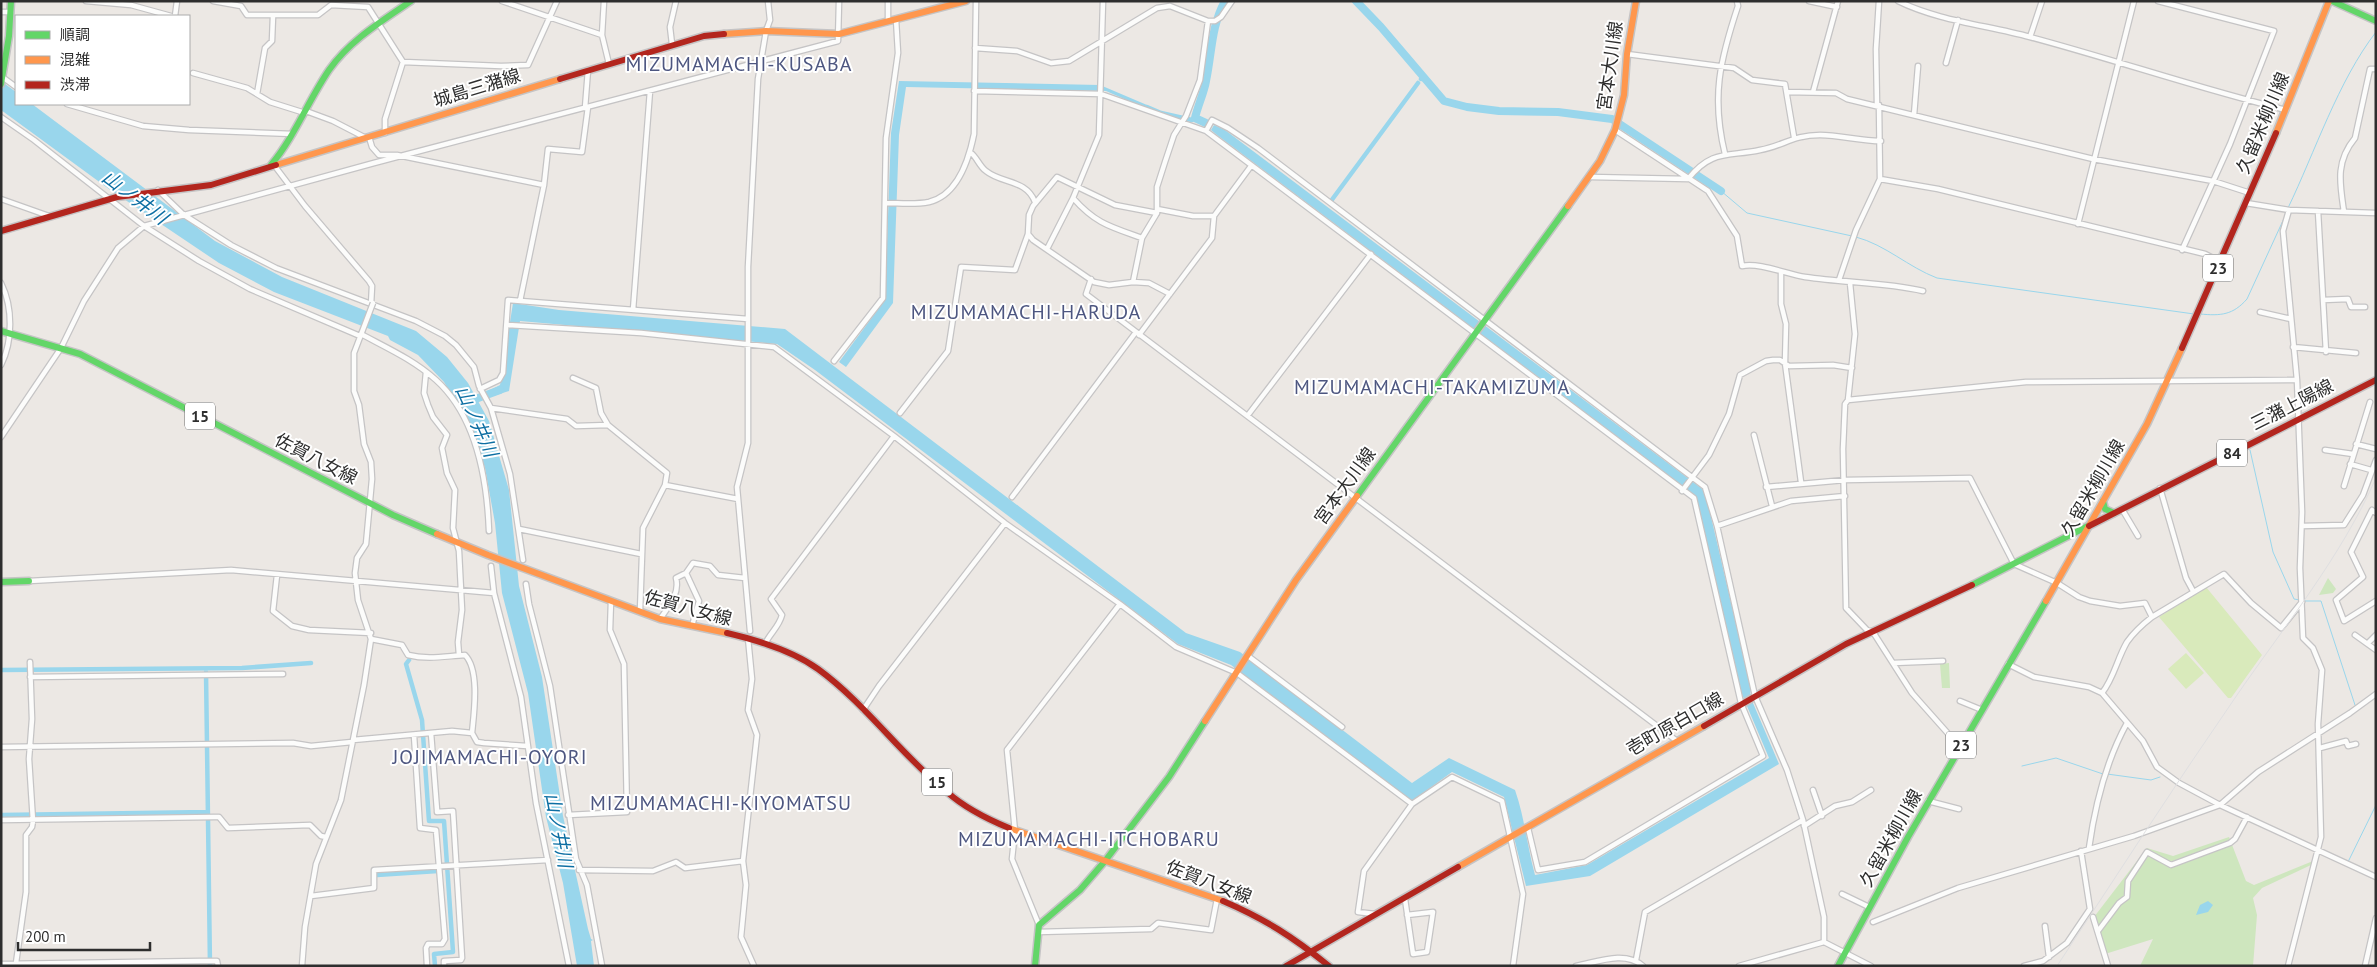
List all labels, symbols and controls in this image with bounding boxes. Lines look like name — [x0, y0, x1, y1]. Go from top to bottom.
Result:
legend — [15, 15, 190, 105]
street label: 宮本大川線 — [1592, 20, 1627, 112]
text: 順調 — [60, 25, 90, 44]
text: 混雑 — [60, 50, 90, 69]
district label: MIZUMAMACHI-KUSABA — [626, 51, 852, 77]
street label: 城島三潴線 — [430, 63, 523, 112]
street label: 久留米柳川線 — [2231, 69, 2294, 177]
text: 渋滞 — [60, 75, 90, 94]
water label: 山ノ井川 — [97, 165, 174, 231]
road number: 23 — [2203, 254, 2233, 282]
district label: MIZUMAMACHI-HARUDA — [911, 299, 1141, 325]
district label: MIZUMAMACHI-TAKAMIZUMA — [1294, 374, 1570, 400]
street label: 三潴上陽線 — [2246, 374, 2337, 435]
water label: 山ノ井川 — [451, 381, 504, 462]
road number: 15 — [185, 402, 215, 430]
street label: 佐賀八女線 — [271, 428, 362, 489]
street label: 久留米柳川線 — [2056, 435, 2130, 540]
road number: 84 — [2217, 439, 2247, 466]
street label: 宮本大川線 — [1309, 443, 1380, 529]
street label: 佐賀八女線 — [642, 585, 735, 630]
street label: 壱町原白口線 — [1622, 687, 1727, 761]
road number: 23 — [1946, 732, 1976, 758]
district label: JOJIMAMACHI-OYORI — [391, 744, 588, 770]
road number: 15 — [922, 769, 952, 796]
street label: 久留米柳川線 — [1854, 785, 1927, 891]
water label: 山ノ井川 — [540, 790, 578, 872]
district label: MIZUMAMACHI-KIYOMATSU — [590, 790, 852, 816]
district label: MIZUMAMACHI-ITCHOBARU — [958, 826, 1220, 852]
street label: 佐賀八女線 — [1163, 855, 1255, 908]
scale bar — [18, 920, 150, 952]
text: 200 m — [25, 927, 66, 946]

